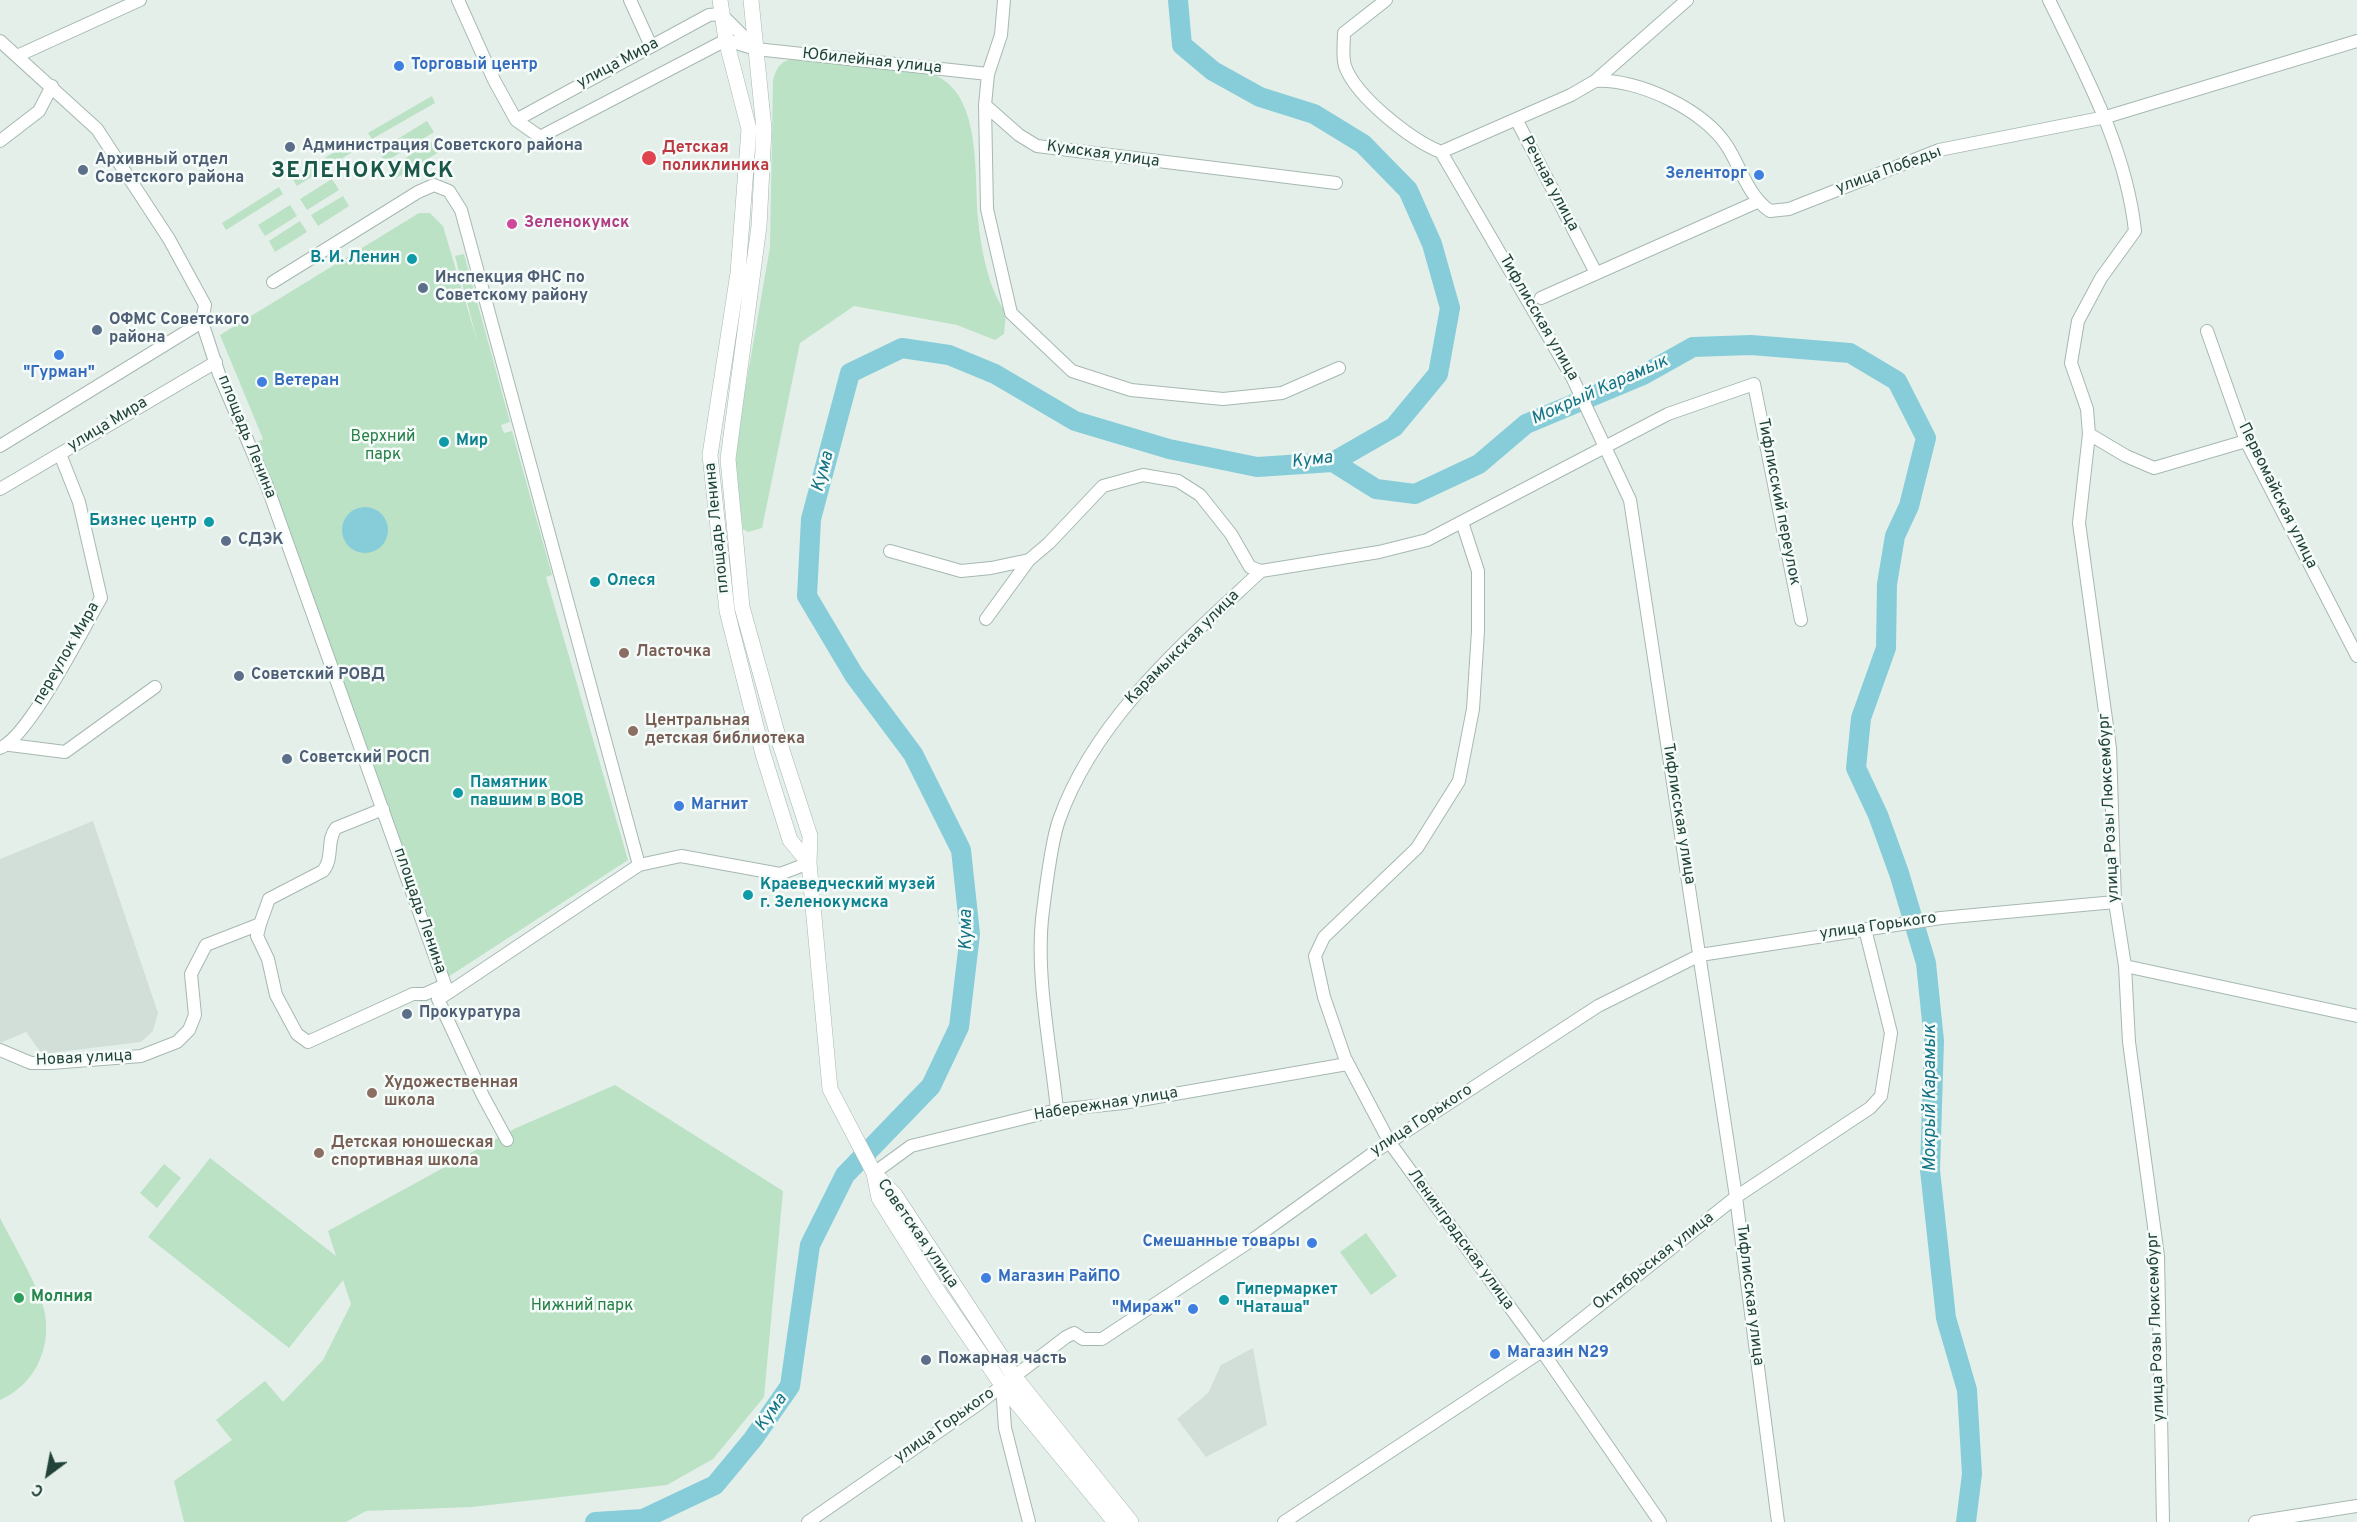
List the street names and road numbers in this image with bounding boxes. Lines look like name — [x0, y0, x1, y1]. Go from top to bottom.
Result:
street label: улица Мира — [574, 34, 662, 94]
street label: Юбилейная улица — [801, 45, 943, 79]
street label: Речная улица — [1516, 133, 1582, 235]
street label: Кумская улица — [1045, 138, 1161, 172]
street label: улица Победы — [1834, 143, 1944, 199]
street label: Тифлисская улица — [1494, 251, 1582, 385]
street label: площадь Ленина — [212, 372, 280, 502]
street label: улица Мира — [65, 394, 151, 456]
street label: Тифлисский переулок — [1752, 417, 1804, 587]
street label: Первомайская улица — [2233, 420, 2321, 572]
street label: площадь Ленина — [702, 462, 734, 594]
street label: Карамыкская улица — [1122, 587, 1244, 709]
street label: переулок Мира — [30, 599, 104, 709]
street label: улица Розы Люксембург — [2095, 713, 2125, 903]
street label: Тифлисская улица — [1657, 742, 1699, 886]
street label: площадь Ленина — [389, 846, 449, 976]
street label: улица Горького — [1818, 909, 1938, 945]
street label: Новая улица — [35, 1047, 133, 1071]
street label: улица Горького — [1367, 1081, 1477, 1161]
street label: Набережная улица — [1033, 1084, 1179, 1126]
street label: Ленинградская улица — [1402, 1166, 1518, 1314]
street label: Советская улица — [872, 1176, 962, 1292]
street label: Октябрьская улица — [1590, 1209, 1718, 1315]
street label: Тифлисская улица — [1731, 1223, 1767, 1367]
street label: улица Розы Люксембург — [2144, 1232, 2170, 1422]
street label: улица Горького — [891, 1384, 999, 1468]

